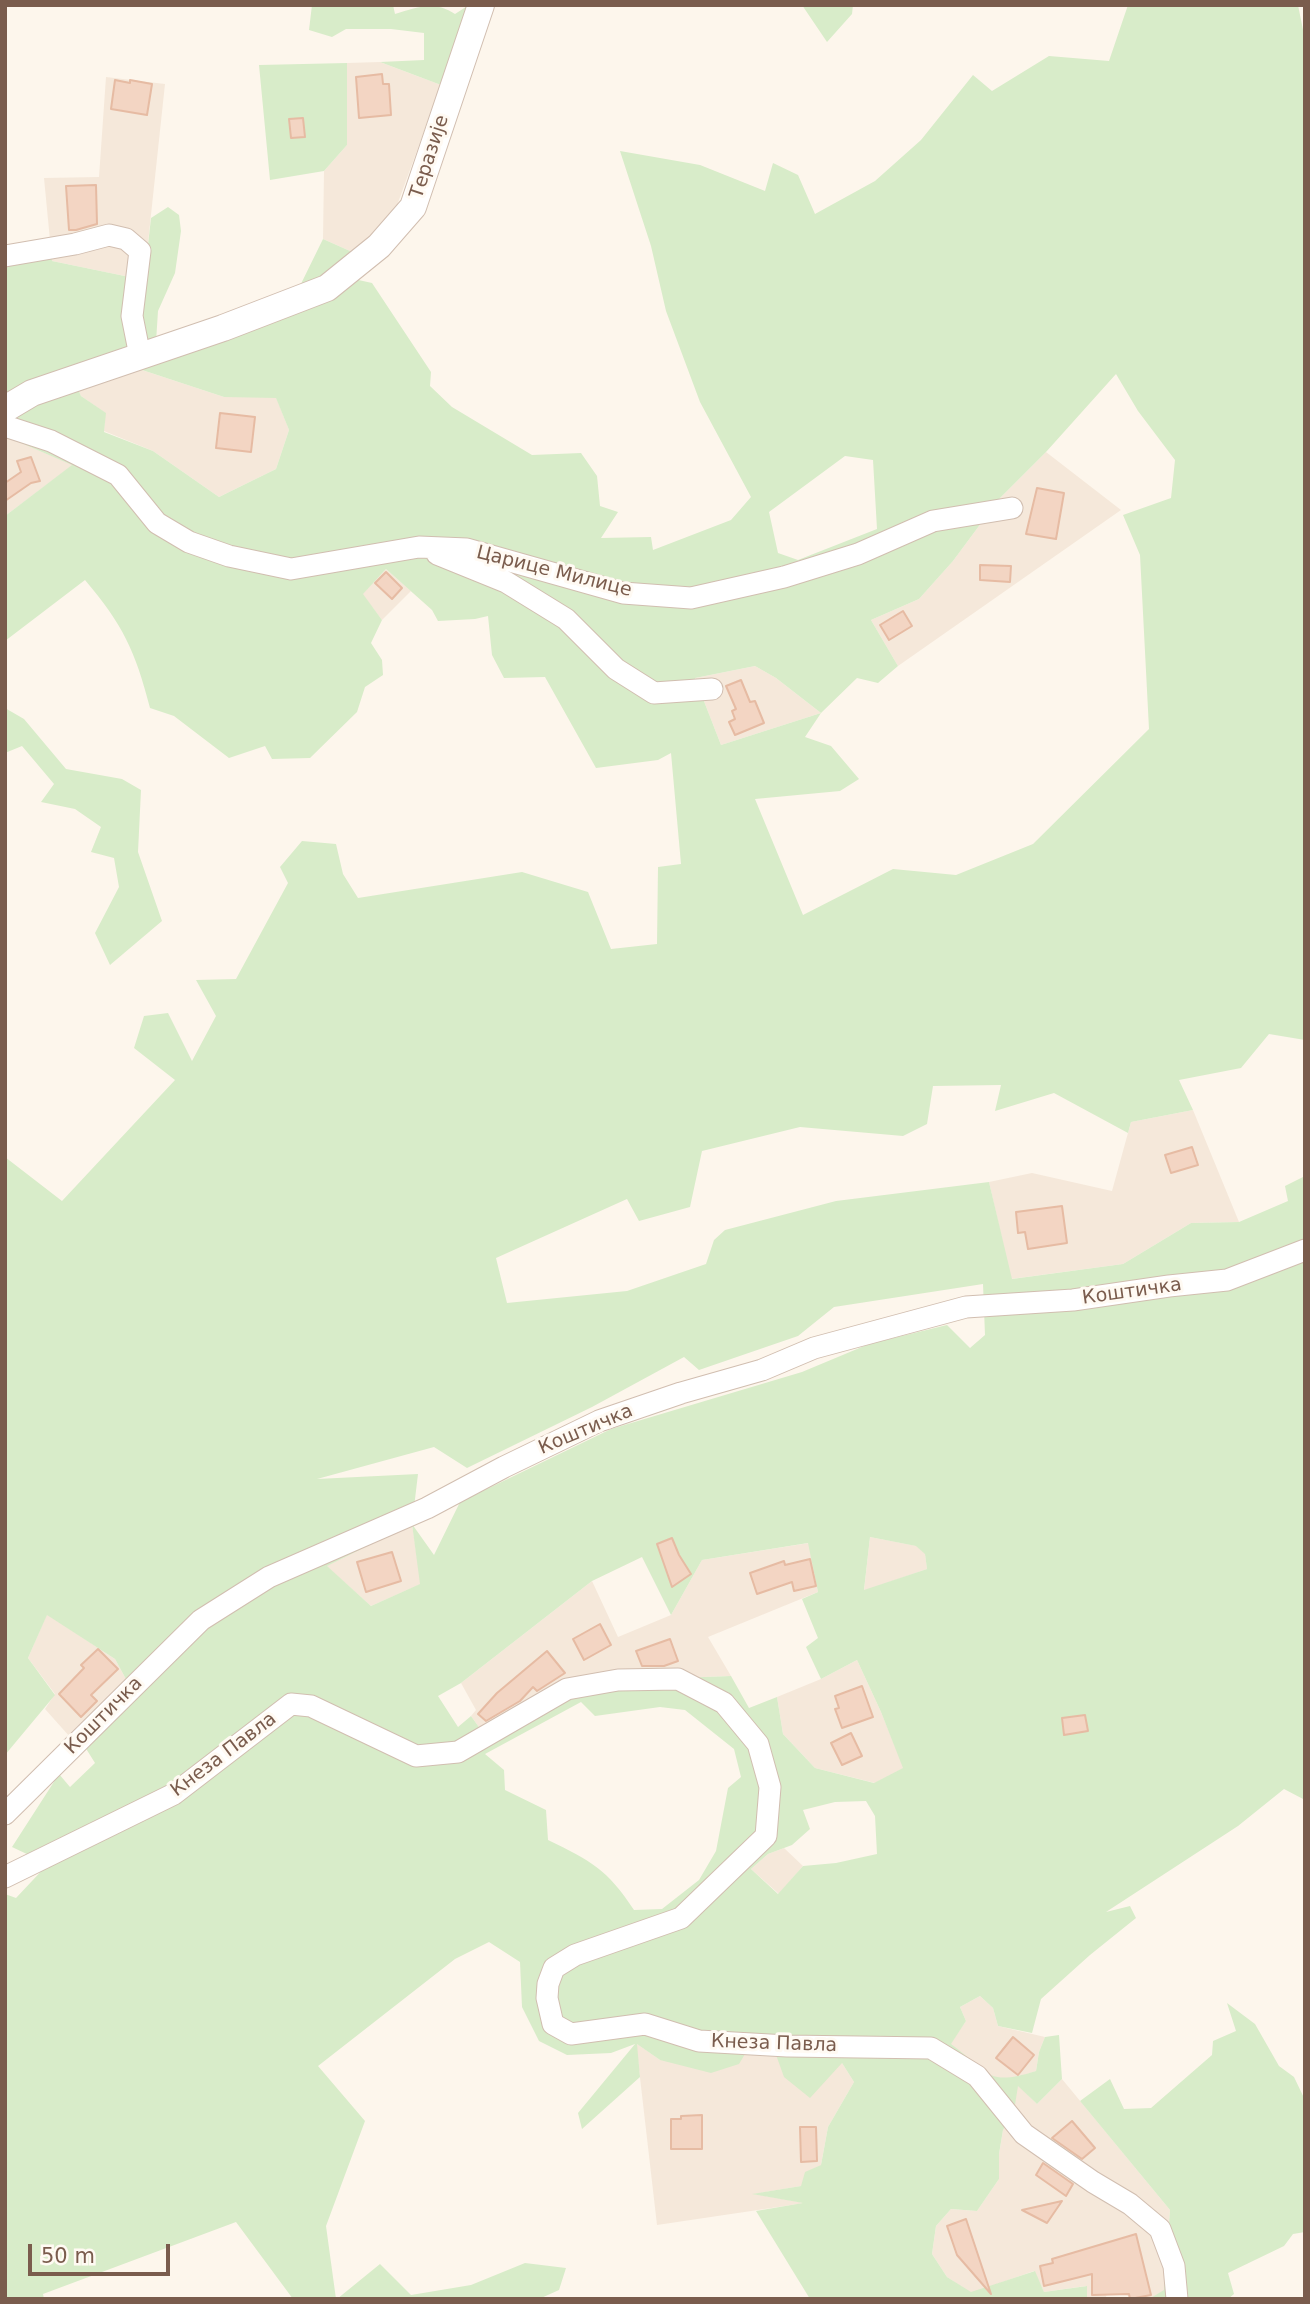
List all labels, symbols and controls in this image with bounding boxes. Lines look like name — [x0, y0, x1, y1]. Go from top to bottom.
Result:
street label: Теразије — [406, 112, 454, 202]
street label: Царице Милице — [474, 542, 634, 602]
street label: Коштичка — [1081, 1274, 1183, 1310]
street label: Коштичка — [535, 1400, 637, 1460]
street label: Коштичка — [60, 1672, 148, 1760]
street label: Кнеза Павла — [167, 1708, 281, 1802]
street label: Кнеза Павла — [710, 2030, 838, 2058]
scale bar — [32, 2230, 173, 2274]
text: 50 m — [41, 2244, 95, 2268]

